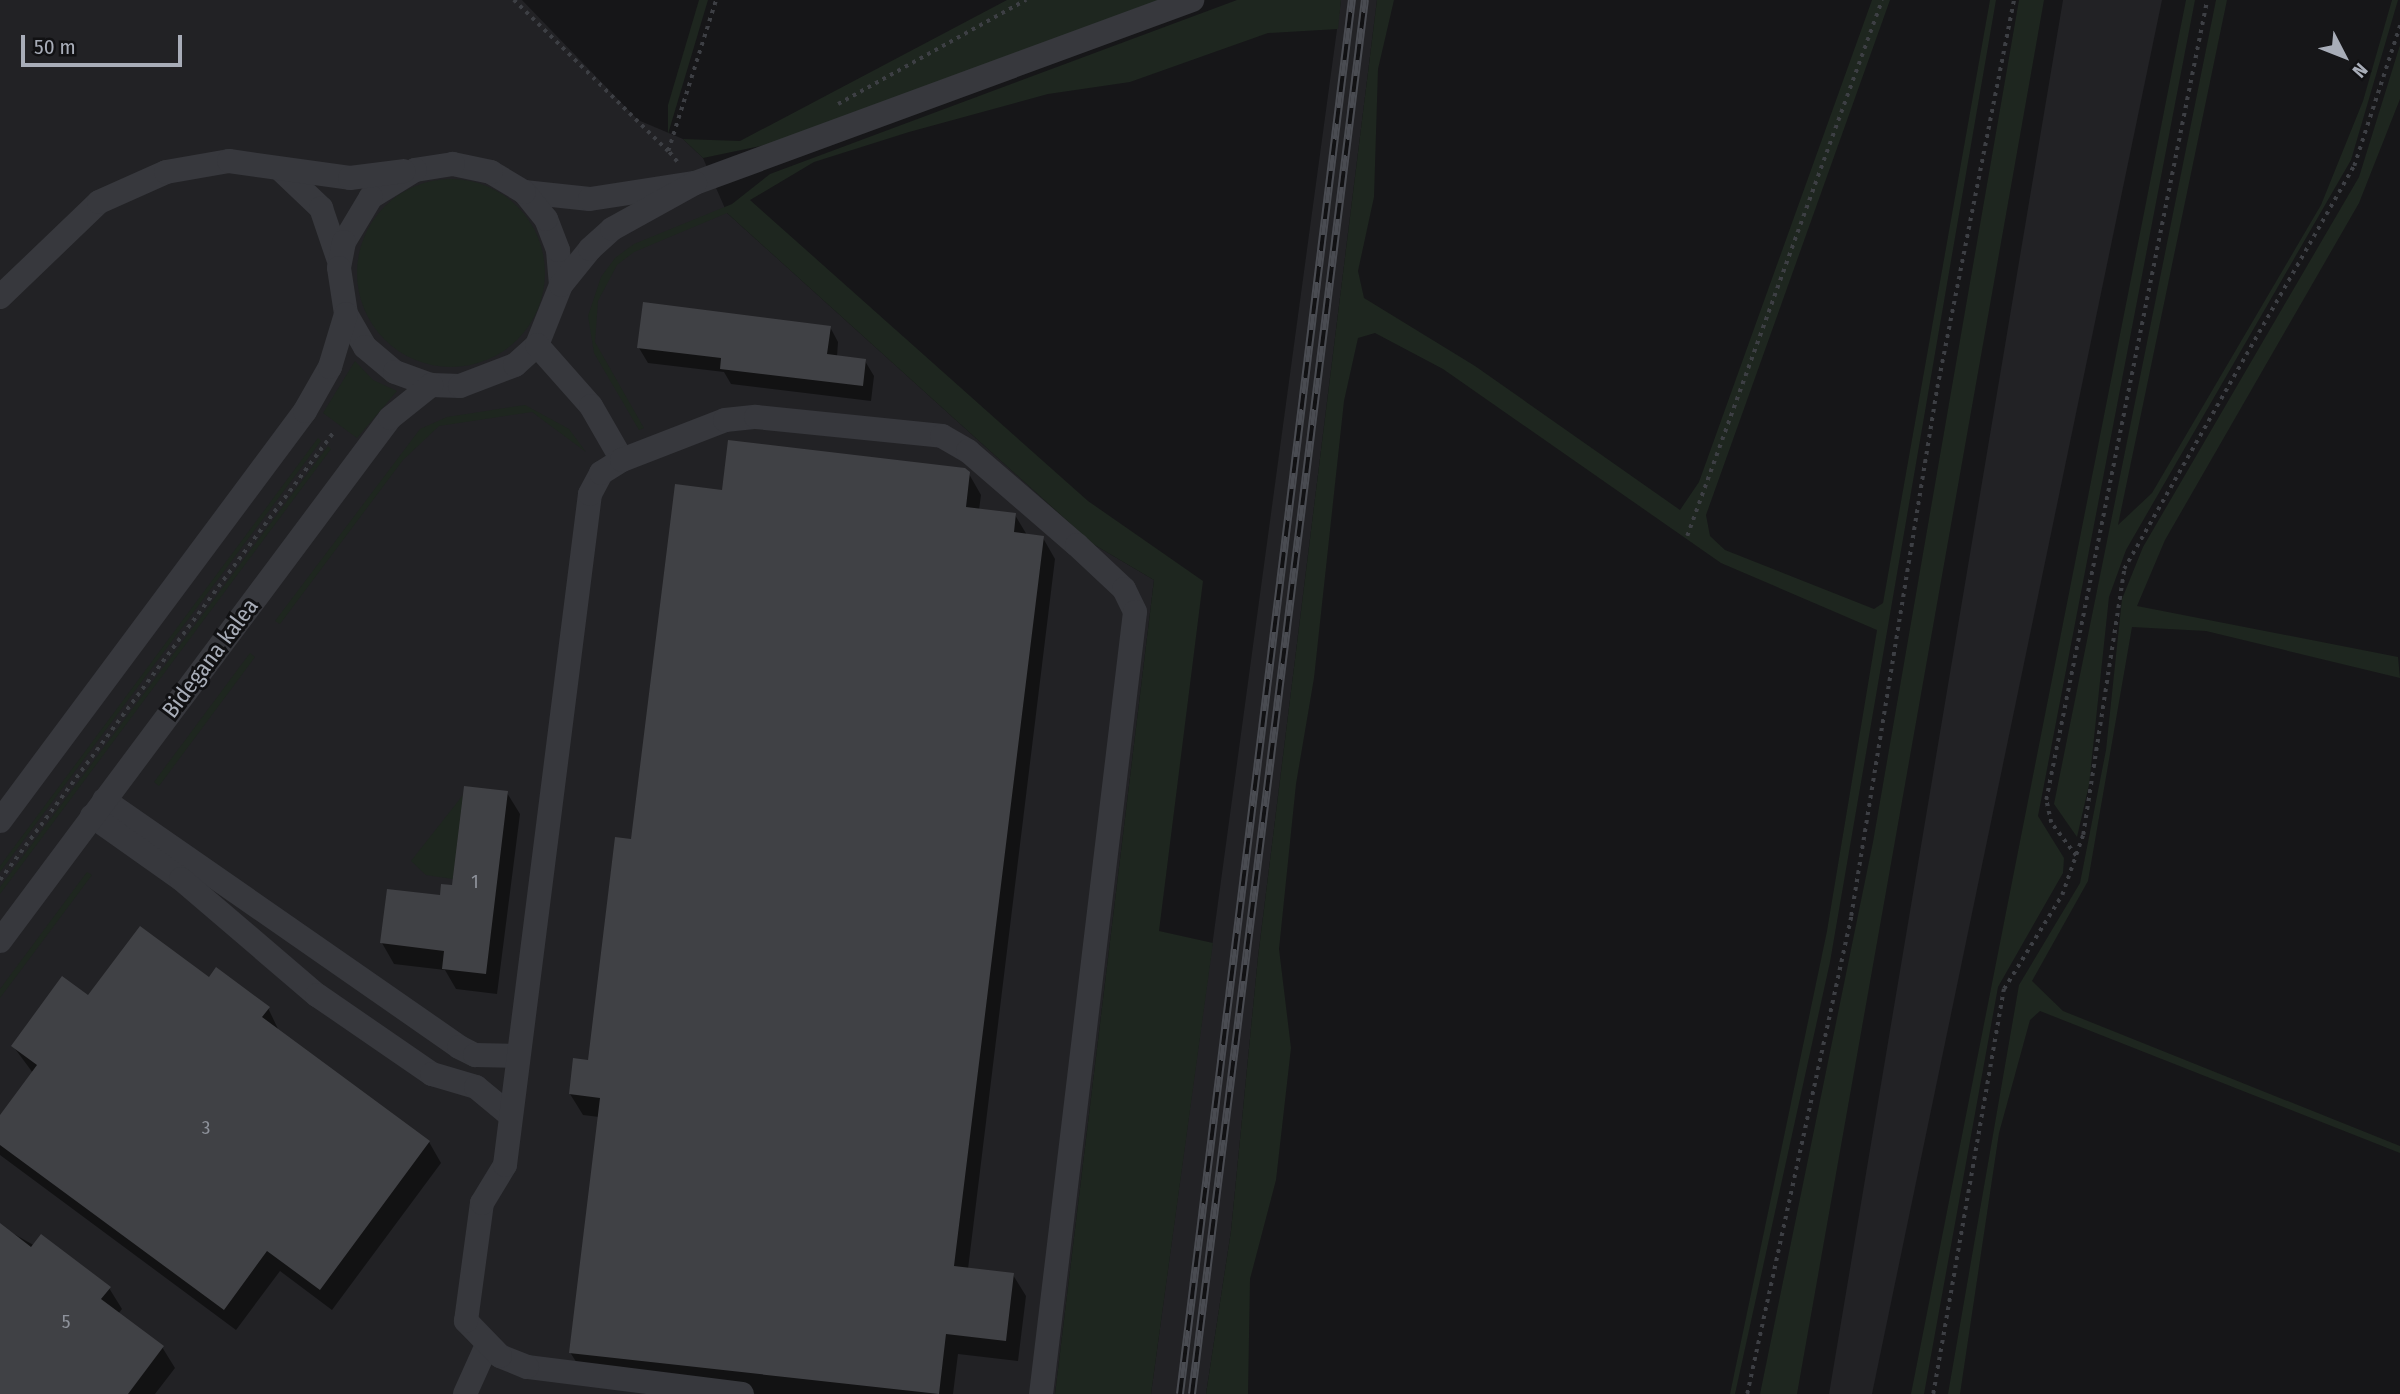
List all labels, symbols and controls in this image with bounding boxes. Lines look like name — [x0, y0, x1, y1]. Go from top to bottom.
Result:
scale bar — [24, 21, 186, 65]
north arrow — [2309, 21, 2379, 91]
text: 50 m — [34, 34, 76, 60]
text: N — [2348, 58, 2372, 82]
street label: Bidegana kalea — [156, 593, 264, 723]
house number: 1 — [471, 871, 479, 893]
house number: 3 — [202, 1117, 210, 1139]
house number: 5 — [62, 1311, 70, 1333]

